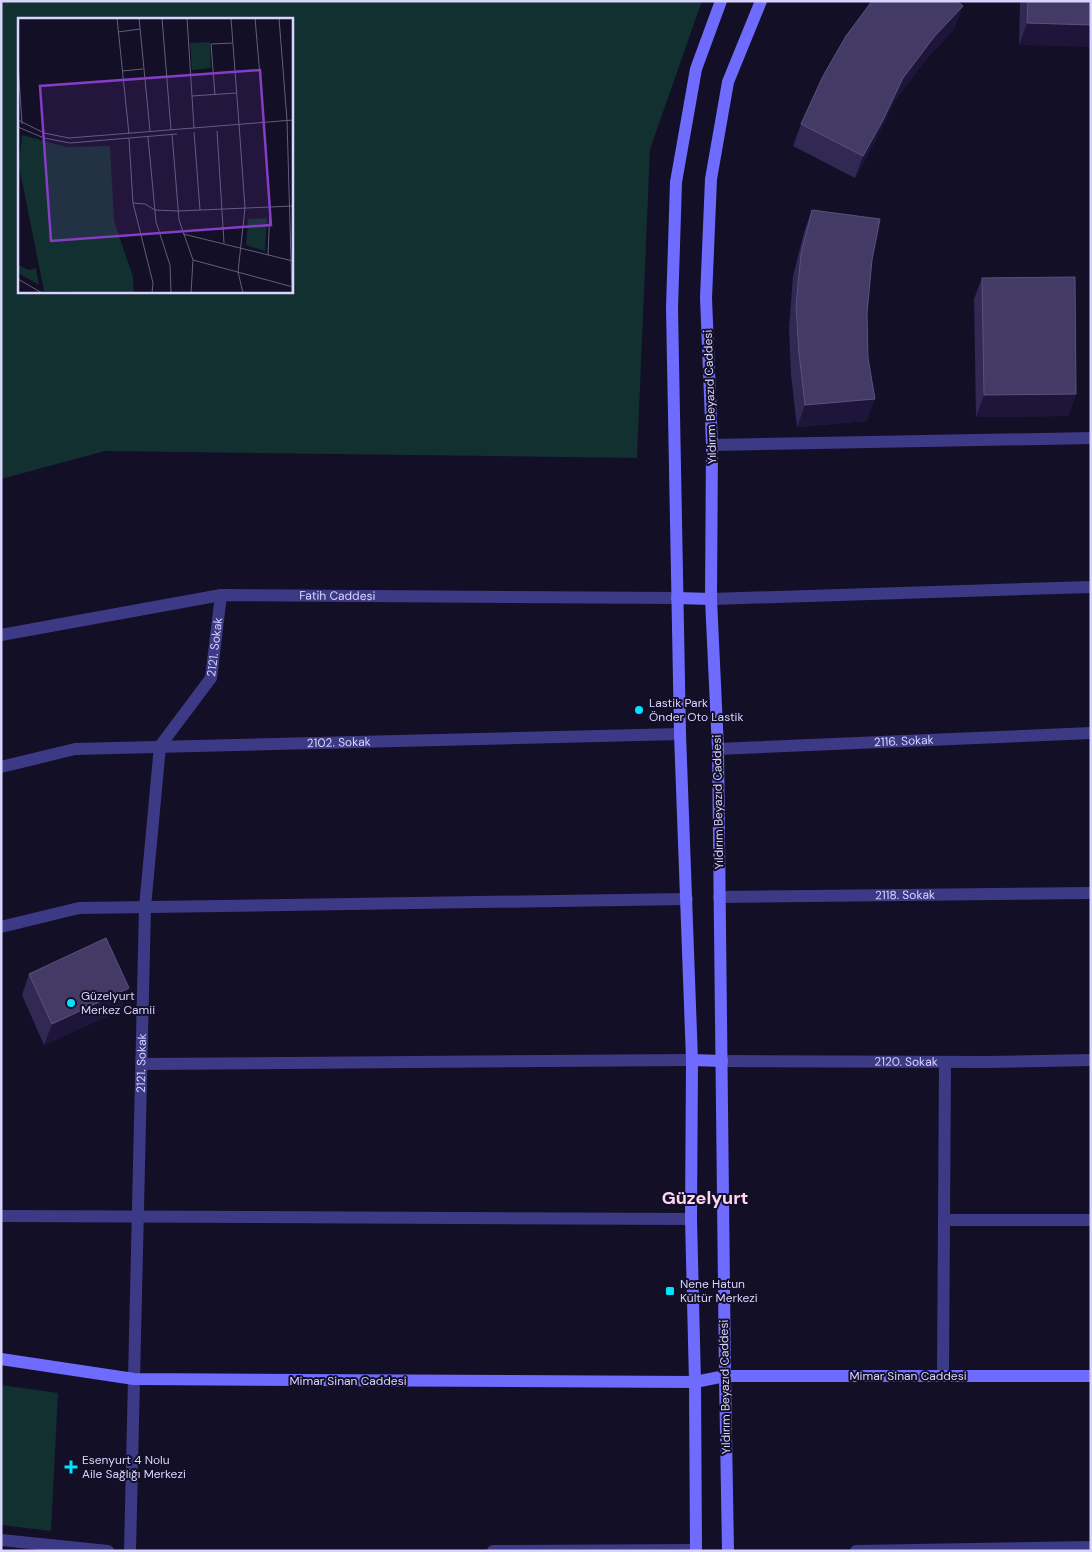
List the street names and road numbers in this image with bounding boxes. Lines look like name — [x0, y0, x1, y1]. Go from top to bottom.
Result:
street label: Yıldırım Beyazıd Caddesi — [700, 329, 720, 464]
street label: Fatih Caddesi — [299, 588, 376, 604]
street label: 2121. Sokak — [203, 617, 226, 678]
street label: 2116. Sokak — [874, 732, 934, 750]
street label: 2102. Sokak — [307, 734, 371, 751]
street label: Yıldırım Beyazıd Caddesi — [709, 735, 727, 869]
street label: 2118. Sokak — [875, 887, 935, 903]
street label: 2121. Sokak — [133, 1033, 150, 1093]
street label: 2120. Sokak — [874, 1054, 938, 1070]
street label: Yıldırım Beyazıd Caddesi — [716, 1320, 734, 1454]
street label: Mimar Sinan Caddesi — [849, 1368, 967, 1384]
street label: Mimar Sinan Caddesi — [289, 1373, 407, 1389]

